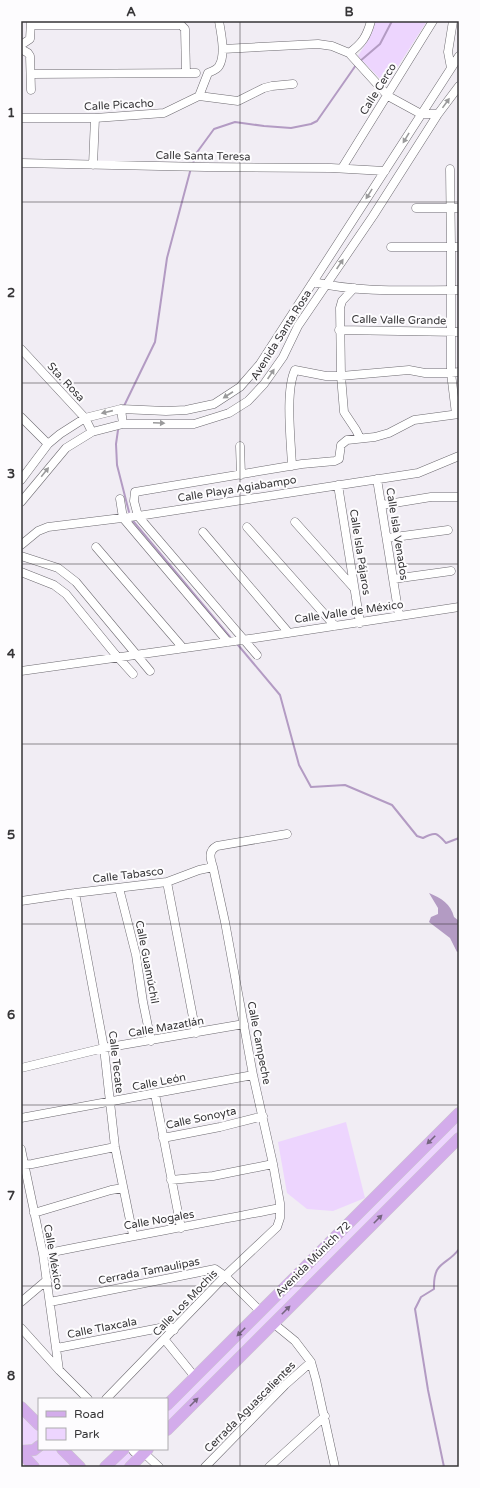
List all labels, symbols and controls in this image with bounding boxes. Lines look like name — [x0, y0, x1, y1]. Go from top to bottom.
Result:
text: A — [126, 4, 136, 20]
text: B — [344, 4, 354, 20]
street label: Calle Cerco — [357, 60, 399, 117]
street label: Calle Picacho — [84, 97, 154, 113]
one-way arrow — [442, 97, 450, 108]
text: 1 — [7, 105, 15, 121]
one-way arrow — [403, 132, 410, 144]
street label: Calle Santa Teresa — [155, 149, 251, 163]
one-way arrow — [365, 189, 373, 199]
one-way arrow — [337, 258, 344, 270]
text: 2 — [7, 285, 15, 301]
street label: Avenida Santa Rosa — [248, 287, 314, 383]
street label: Calle Valle Grande — [352, 313, 446, 327]
street label: Sta. Rosa — [45, 360, 87, 404]
one-way arrow — [267, 369, 275, 379]
one-way arrow — [222, 391, 234, 398]
one-way arrow — [101, 409, 113, 415]
one-way arrow — [153, 420, 165, 427]
text: 3 — [7, 466, 15, 482]
one-way arrow — [41, 466, 50, 477]
street label: Calle Playa Agiabampo — [177, 473, 298, 505]
street label: Calle Isla Venados — [383, 487, 411, 581]
street label: Calle Isla Pájaros — [347, 508, 373, 596]
street label: Calle Valle de México — [294, 598, 405, 626]
text: 4 — [7, 646, 16, 662]
text: 5 — [7, 827, 15, 843]
street label: Calle Tabasco — [92, 864, 164, 886]
street label: Calle Guamúchil — [133, 919, 161, 1005]
street label: Calle Campeche — [245, 1000, 273, 1086]
text: 6 — [7, 1007, 15, 1023]
street label: Calle Mazatlán — [127, 1014, 205, 1040]
street label: Calle Tecate — [106, 1030, 126, 1094]
street label: Calle León — [131, 1070, 187, 1094]
street label: Calle Sonoyta — [165, 1104, 237, 1132]
one-way arrow — [426, 1135, 436, 1145]
text: 7 — [7, 1188, 15, 1204]
street label: Calle Nogales — [123, 1207, 195, 1233]
one-way arrow — [373, 1214, 383, 1224]
street label: Avenida Múnich 72 — [273, 1219, 353, 1299]
street label: Calle México — [41, 1223, 65, 1291]
street label: Cerrada Tamaulipas — [97, 1255, 201, 1287]
street label: Calle Los Mochis — [150, 1267, 220, 1339]
one-way arrow — [281, 1305, 291, 1315]
street label: Calle Tlaxcala — [66, 1315, 138, 1341]
one-way arrow — [236, 1327, 246, 1336]
street label: Cerrada Aguascalientes — [202, 1359, 298, 1455]
text: 8 — [7, 1368, 15, 1384]
one-way arrow — [190, 1397, 199, 1407]
legend — [38, 1398, 168, 1450]
text: Road — [74, 1407, 104, 1421]
text: Park — [74, 1427, 100, 1441]

